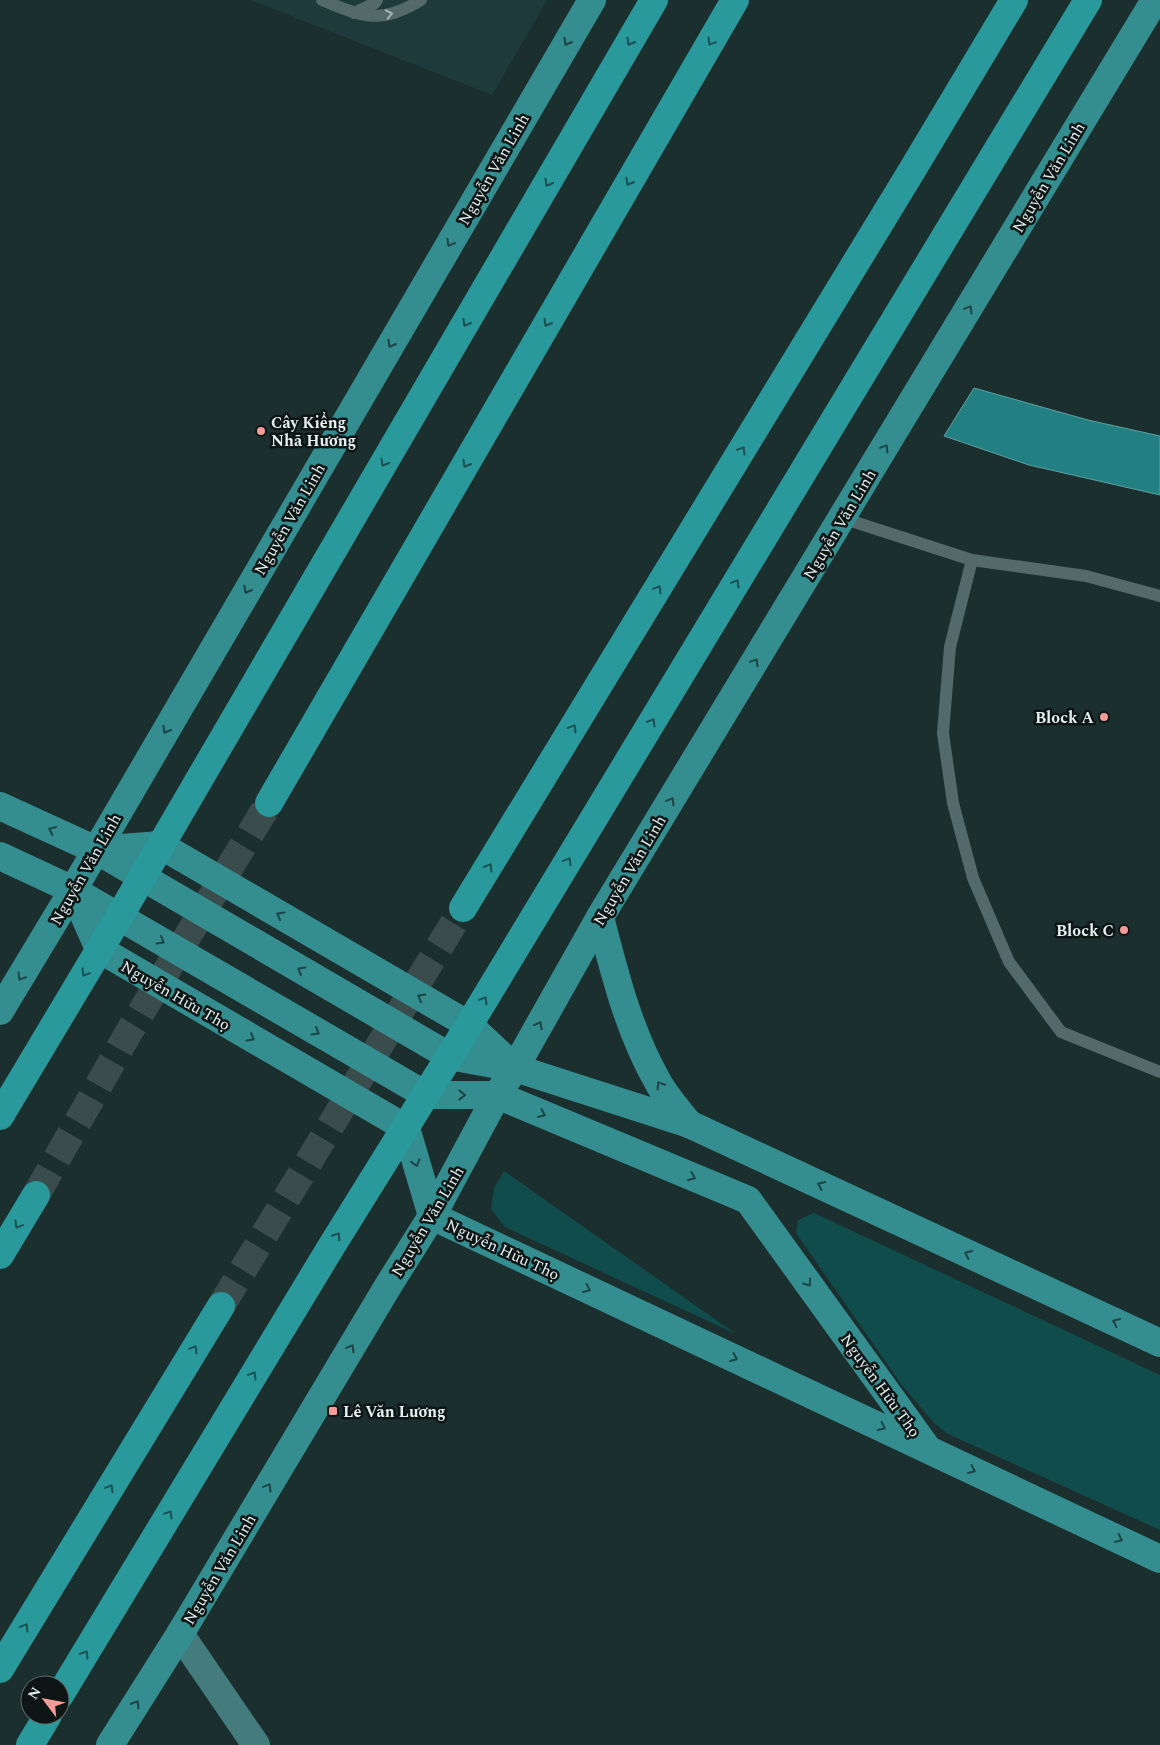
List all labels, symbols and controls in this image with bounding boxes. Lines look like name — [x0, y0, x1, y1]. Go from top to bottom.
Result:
one-way arrow — [385, 9, 393, 20]
one-way arrow — [564, 37, 574, 46]
one-way arrow — [626, 37, 636, 46]
one-way arrow — [707, 37, 717, 46]
street label: Nguyễn Văn Linh — [452, 109, 536, 230]
street label: Nguyễn Văn Linh — [1006, 118, 1091, 237]
one-way arrow — [544, 177, 554, 186]
one-way arrow — [625, 177, 635, 186]
one-way arrow — [446, 237, 456, 246]
one-way arrow — [962, 305, 972, 314]
one-way arrow — [462, 317, 472, 326]
one-way arrow — [544, 318, 554, 327]
one-way arrow — [387, 338, 397, 347]
place label: Cây Kiểng Nhã Hương — [271, 411, 356, 453]
marker: Cây Kiểng Nhã Hương — [255, 425, 267, 437]
one-way arrow — [878, 445, 888, 454]
one-way arrow — [736, 447, 746, 456]
one-way arrow — [380, 458, 390, 467]
one-way arrow — [462, 458, 472, 467]
street label: Nguyễn Văn Linh — [248, 459, 332, 580]
street label: Nguyễn Văn Linh — [797, 465, 882, 584]
one-way arrow — [730, 579, 740, 588]
one-way arrow — [244, 585, 254, 594]
one-way arrow — [651, 586, 661, 595]
one-way arrow — [749, 658, 759, 667]
place label: Block A — [1035, 706, 1095, 730]
marker: Block A — [1098, 711, 1110, 723]
one-way arrow — [646, 718, 656, 727]
one-way arrow — [567, 724, 576, 733]
one-way arrow — [162, 725, 172, 734]
one-way arrow — [664, 797, 674, 806]
street label: Nguyễn Văn Linh — [44, 809, 128, 930]
street label: Nguyễn Văn Linh — [587, 811, 672, 930]
one-way arrow — [48, 826, 57, 836]
one-way arrow — [562, 857, 572, 866]
one-way arrow — [482, 863, 492, 872]
one-way arrow — [277, 912, 286, 922]
place label: Block C — [1056, 919, 1114, 943]
marker: Block C — [1118, 924, 1130, 936]
one-way arrow — [155, 935, 164, 945]
street label: Nguyễn Hữu Thọ — [116, 955, 235, 1037]
one-way arrow — [298, 966, 307, 976]
one-way arrow — [81, 968, 91, 977]
one-way arrow — [18, 971, 27, 980]
one-way arrow — [417, 993, 426, 1003]
one-way arrow — [478, 996, 487, 1005]
one-way arrow — [533, 1021, 543, 1030]
one-way arrow — [311, 1025, 320, 1035]
one-way arrow — [246, 1032, 255, 1042]
one-way arrow — [657, 1081, 667, 1090]
one-way arrow — [458, 1090, 466, 1100]
one-way arrow — [537, 1108, 546, 1119]
one-way arrow — [411, 1159, 421, 1167]
street label: Nguyễn Văn Linh — [385, 1162, 470, 1281]
one-way arrow — [687, 1170, 696, 1181]
one-way arrow — [817, 1181, 826, 1192]
street label: Nguyễn Hữu Thọ — [442, 1213, 563, 1287]
one-way arrow — [14, 1219, 24, 1228]
one-way arrow — [331, 1233, 341, 1242]
one-way arrow — [964, 1250, 973, 1260]
one-way arrow — [802, 1277, 811, 1287]
one-way arrow — [582, 1283, 591, 1293]
one-way arrow — [1112, 1318, 1121, 1329]
street label: Nguyễn Hữu Thọ — [834, 1329, 926, 1442]
one-way arrow — [345, 1344, 355, 1353]
one-way arrow — [188, 1346, 198, 1355]
one-way arrow — [729, 1352, 738, 1362]
one-way arrow — [247, 1372, 257, 1381]
place label: Lê Văn Lương — [343, 1400, 446, 1424]
marker: Lê Văn Lương — [327, 1405, 339, 1417]
one-way arrow — [876, 1421, 885, 1431]
one-way arrow — [967, 1464, 976, 1474]
one-way arrow — [261, 1484, 271, 1493]
one-way arrow — [103, 1485, 113, 1494]
street label: Nguyễn Văn Linh — [177, 1510, 262, 1629]
one-way arrow — [163, 1511, 173, 1520]
one-way arrow — [1114, 1533, 1123, 1543]
one-way arrow — [19, 1623, 29, 1632]
one-way arrow — [79, 1650, 89, 1659]
north arrow — [20, 1675, 70, 1725]
text: N — [22, 1683, 46, 1704]
one-way arrow — [130, 1700, 139, 1709]

